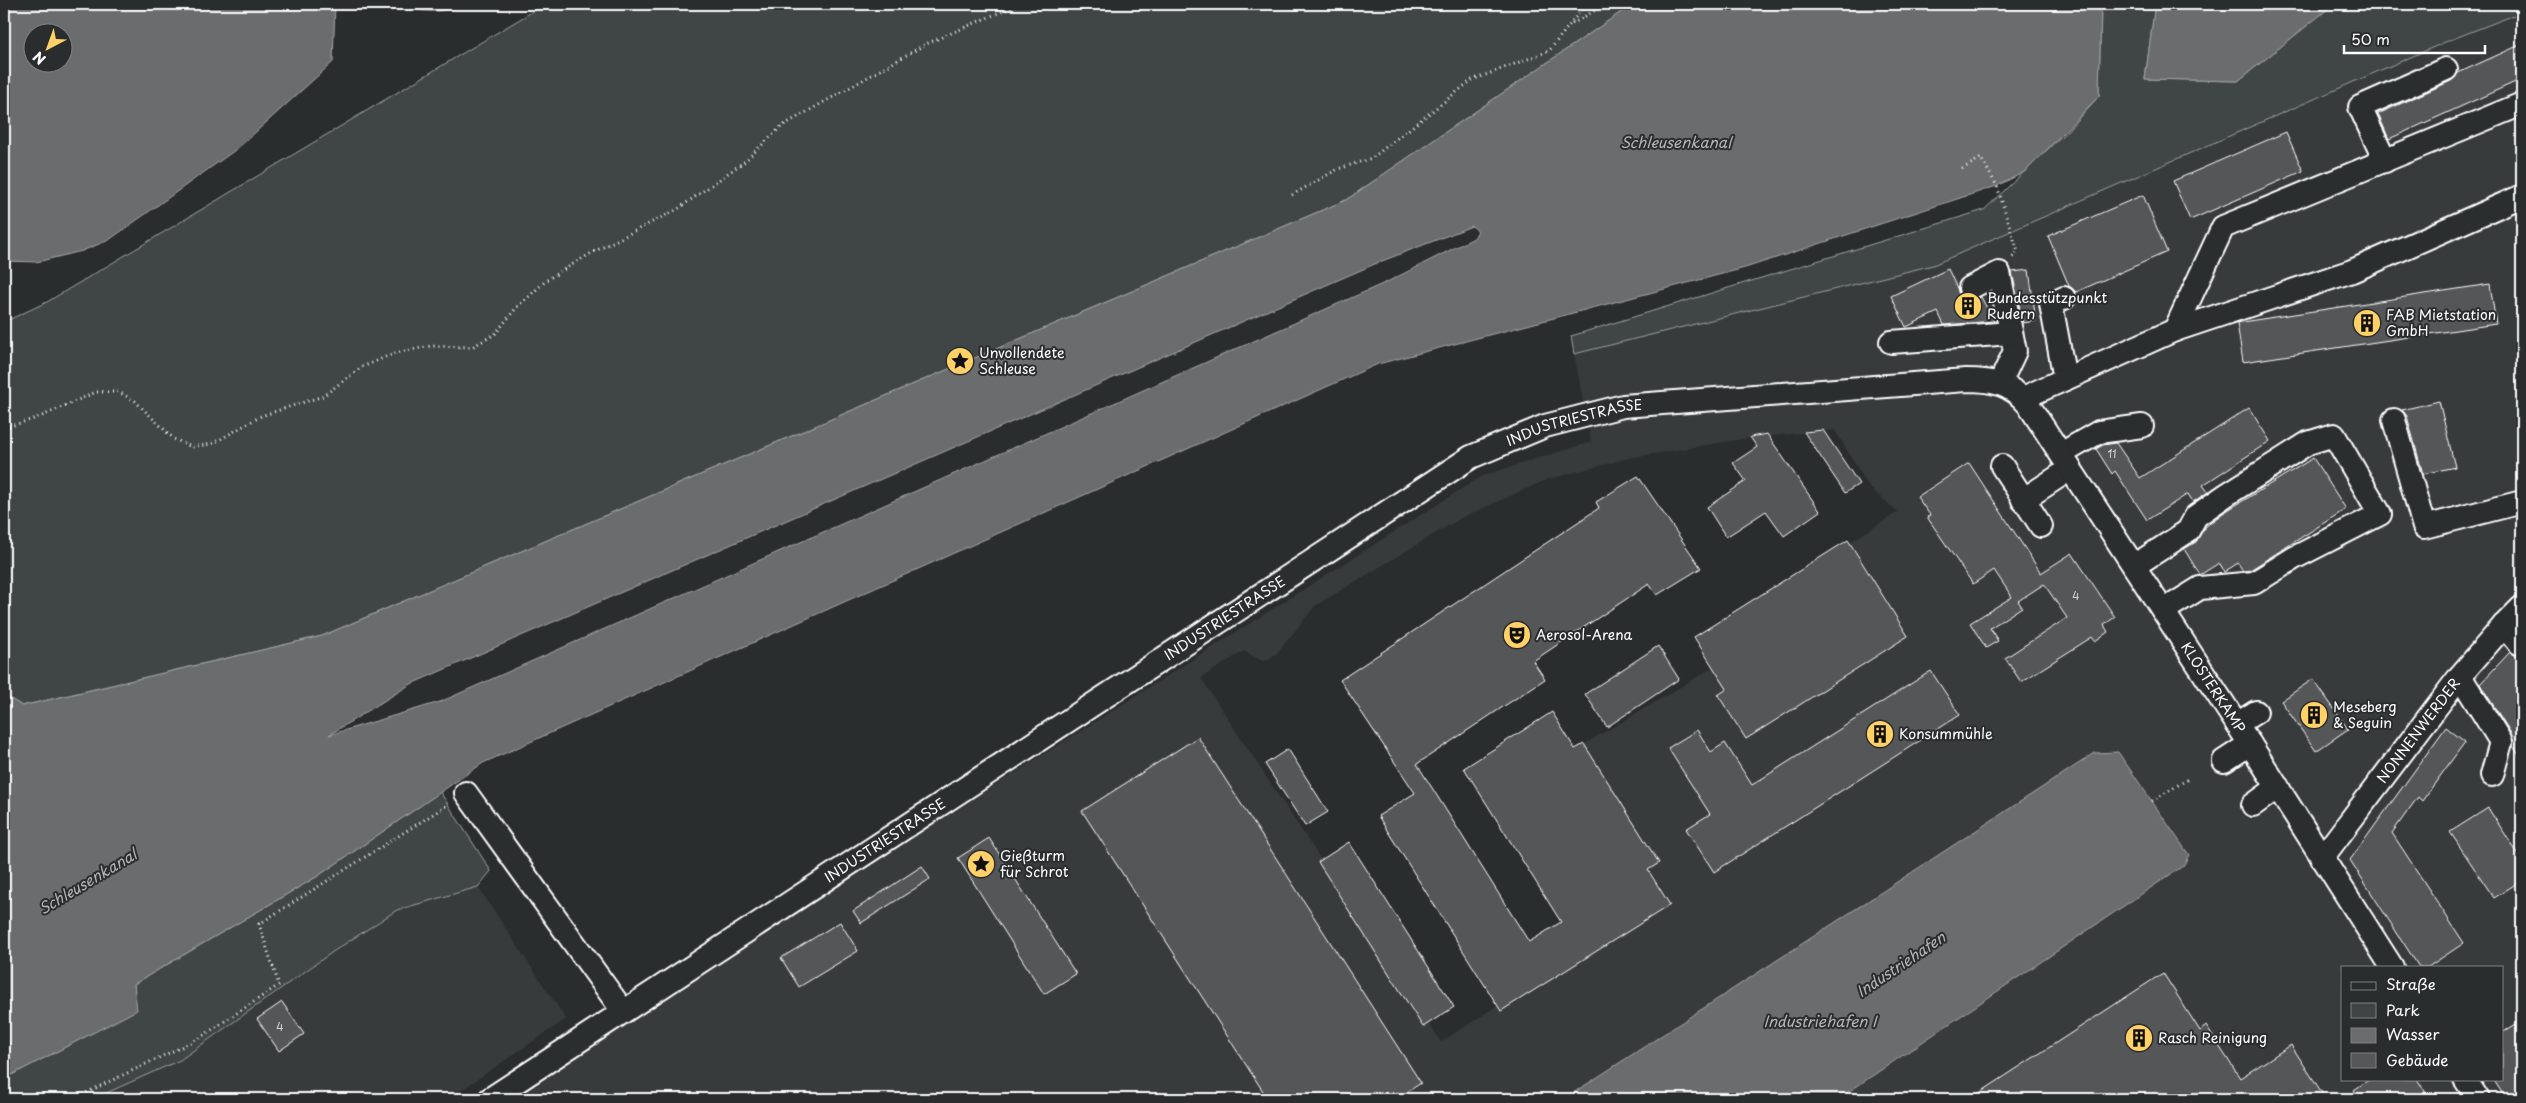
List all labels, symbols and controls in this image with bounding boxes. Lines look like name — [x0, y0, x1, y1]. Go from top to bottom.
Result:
north arrow — [22, 22, 72, 72]
scale bar — [2344, 22, 2485, 54]
text: 50 m — [2351, 27, 2390, 50]
text: N — [28, 47, 50, 70]
water label: Schleusenkanal — [1620, 130, 1734, 153]
place label: Bundesstützpunkt Rudern — [1987, 287, 2107, 324]
building icon: Bundesstützpunkt Rudern — [1953, 291, 1983, 321]
place label: FAB Mietstation GmbH — [2386, 304, 2496, 341]
building icon: FAB Mietstation GmbH — [2352, 308, 2382, 338]
place label: Unvollendete Schleuse — [979, 342, 1065, 379]
place icon: Unvollendete Schleuse — [945, 346, 975, 376]
street label: INDUSTRIESTRASSE — [1503, 394, 1643, 451]
house number: 11 — [2107, 445, 2117, 462]
street label: INDUSTRIESTRASSE — [1160, 570, 1289, 665]
house number: 4 — [2072, 587, 2080, 604]
theatre icon: Aerosol-Arena — [1502, 620, 1532, 650]
place label: Aerosol-Arena — [1536, 624, 1633, 645]
street label: KLOSTERKAMP — [2176, 638, 2251, 737]
street label: NONNENWERDER — [2372, 673, 2465, 787]
place label: Meseberg & Seguin — [2333, 696, 2397, 733]
building icon: Meseberg & Seguin — [2299, 700, 2329, 730]
building icon: Konsummühle — [1865, 719, 1895, 749]
place label: Konsummühle — [1899, 723, 1993, 744]
street label: INDUSTRIESTRASSE — [820, 793, 949, 887]
water label: Schleusenkanal — [34, 841, 143, 919]
place label: Gießturm für Schrot — [1000, 845, 1069, 882]
place icon: Gießturm für Schrot — [966, 849, 996, 879]
water label: Industriehafen — [1851, 925, 1950, 1002]
legend — [2341, 966, 2504, 1080]
text: Straße — [2386, 972, 2436, 995]
text: Park — [2386, 998, 2420, 1021]
water label: Industriehafen I — [1763, 1009, 1879, 1032]
house number: 4 — [276, 1018, 284, 1035]
text: Wasser — [2386, 1022, 2439, 1045]
building icon: Rasch Reinigung — [2124, 1023, 2154, 1053]
place label: Rasch Reinigung — [2158, 1027, 2267, 1048]
text: Gebäude — [2386, 1048, 2448, 1071]

